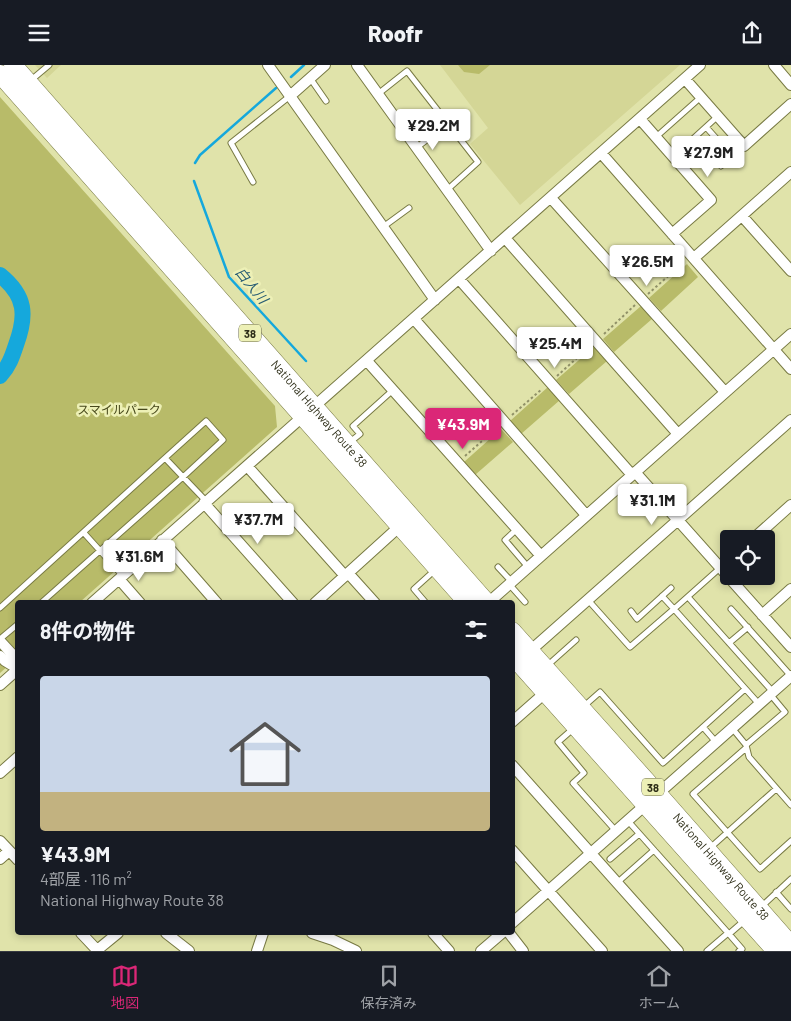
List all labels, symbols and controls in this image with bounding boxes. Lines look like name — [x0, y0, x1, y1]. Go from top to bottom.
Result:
icon: menu — [25, 19, 53, 47]
icon: share — [738, 19, 766, 47]
text: Roofr — [368, 20, 423, 46]
pin: ¥29.2M — [392, 109, 474, 151]
text: ¥29.2M — [406, 115, 460, 134]
pin: ¥27.9M — [667, 135, 749, 178]
text: ¥27.9M — [682, 142, 734, 161]
pin: ¥26.5M — [606, 245, 688, 287]
text: ¥26.5M — [621, 251, 673, 270]
water label: 白人川 — [232, 263, 273, 308]
road number: 38 — [239, 325, 261, 341]
pin: ¥25.4M — [514, 327, 596, 369]
text: ¥25.4M — [528, 333, 582, 352]
street label: National Highway Route 38 — [269, 357, 371, 470]
park label: スマイルパーク — [77, 402, 161, 416]
pin: ¥43.9M — [422, 407, 504, 450]
text: ¥43.9M — [436, 414, 490, 433]
pin: ¥31.1M — [611, 483, 693, 526]
text: ¥31.1M — [629, 490, 675, 509]
pin: ¥37.7M — [217, 503, 299, 545]
text: ¥37.7M — [233, 509, 283, 528]
map controls — [720, 530, 775, 585]
button: locate — [720, 530, 775, 585]
pin: ¥31.6M — [98, 539, 180, 582]
text: ¥31.6M — [114, 546, 164, 565]
icon: filters — [462, 616, 490, 644]
text: 8件の物件 — [40, 618, 135, 643]
icon: home — [220, 709, 310, 799]
road number: 38 — [642, 779, 664, 795]
street label: National Highway Route 38 — [671, 810, 772, 923]
text: ¥43.9M — [40, 841, 110, 866]
text: 4部屋 · 116 m² — [40, 869, 132, 888]
text: National Highway Route 38 — [40, 890, 224, 909]
tab: 地図 — [111, 962, 139, 1012]
tab: 保存済み — [361, 962, 417, 1012]
tab: ホーム — [638, 962, 680, 1012]

